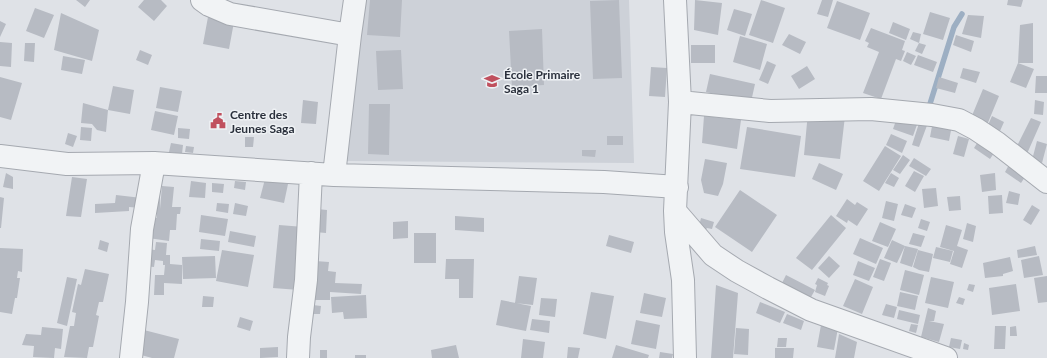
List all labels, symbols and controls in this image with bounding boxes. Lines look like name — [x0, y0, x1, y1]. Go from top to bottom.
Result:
place label: École Primaire Saga 1 — [504, 67, 581, 96]
school or university icon: École Primaire Saga 1 — [483, 72, 501, 90]
place label: Centre des Jeunes Saga — [230, 107, 295, 136]
public building icon: Centre des Jeunes Saga — [209, 112, 227, 130]

